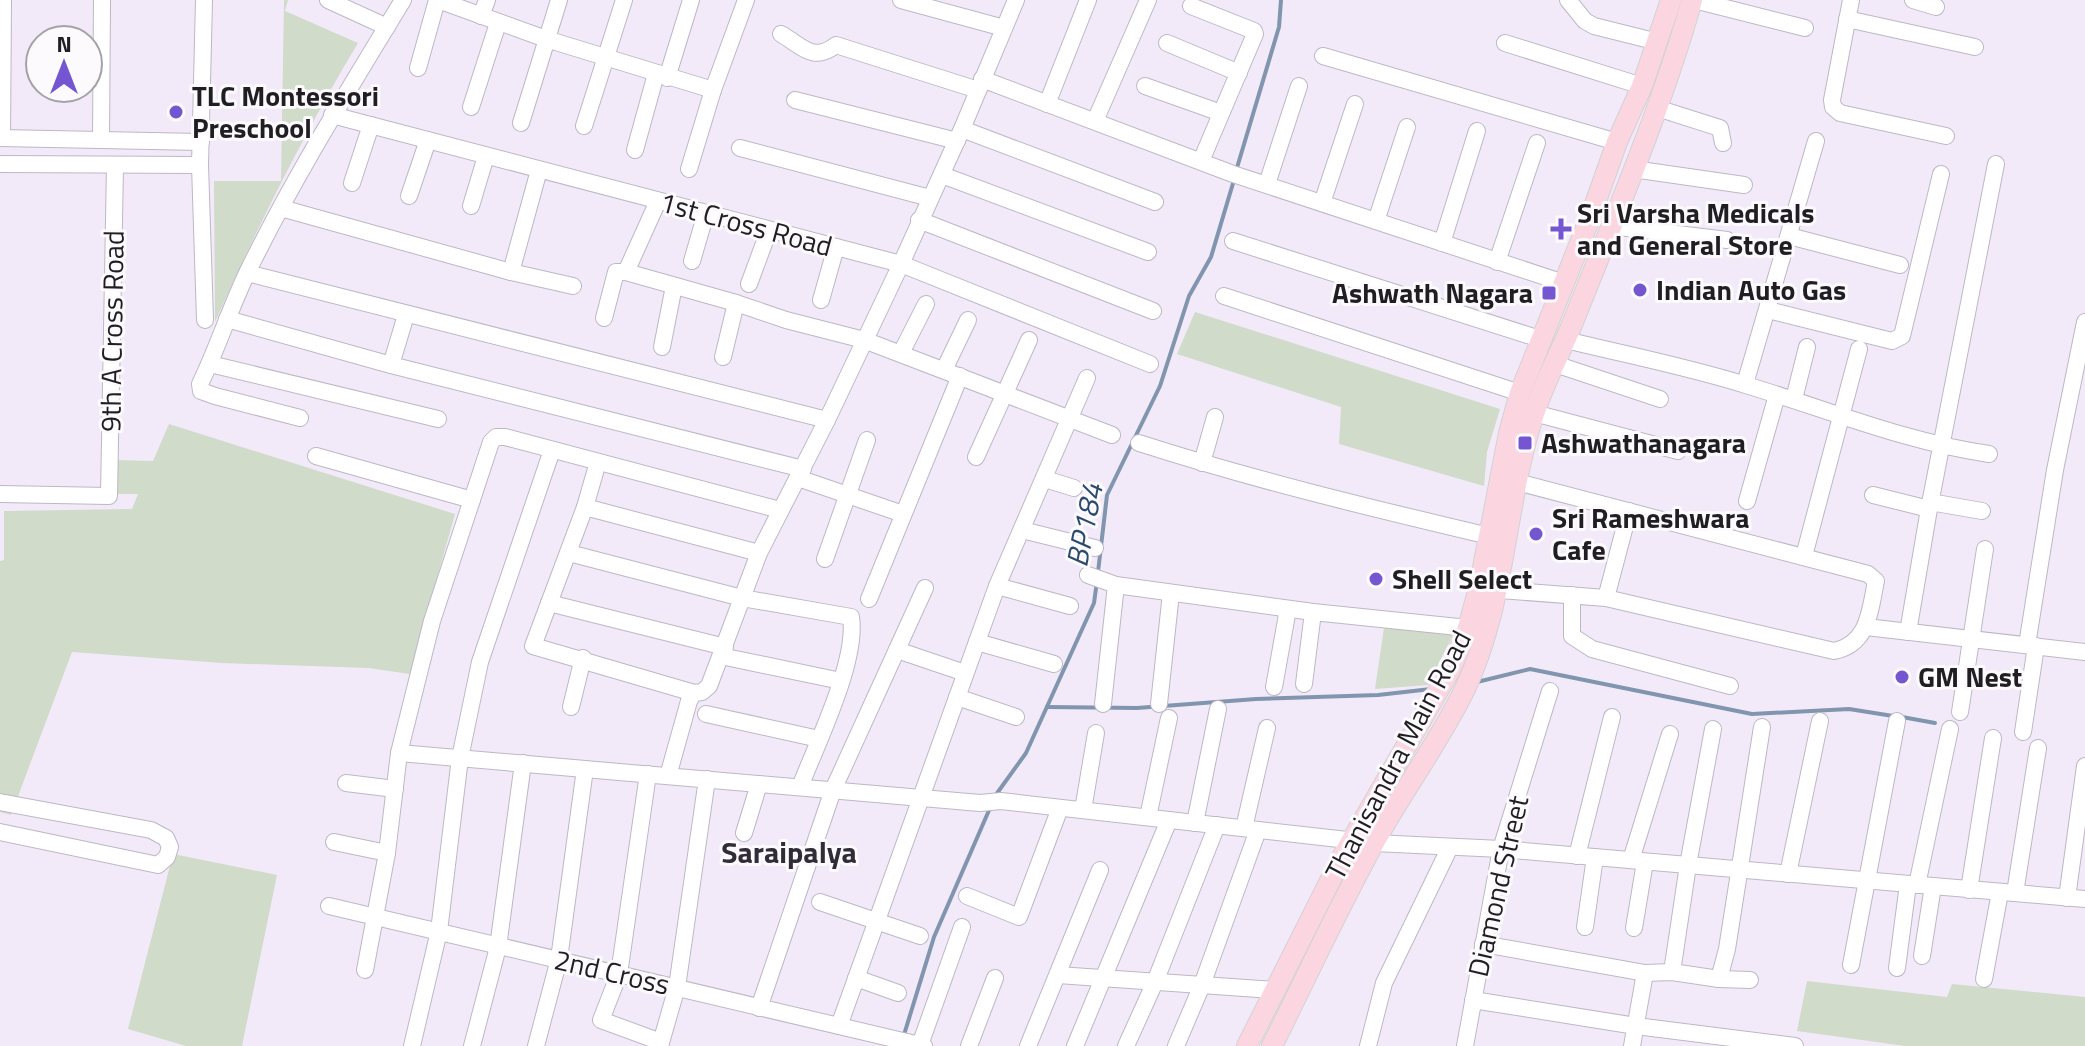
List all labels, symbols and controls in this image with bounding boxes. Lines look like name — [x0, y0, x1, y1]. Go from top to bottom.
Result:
north arrow — [24, 24, 104, 104]
text: N — [56, 27, 72, 61]
place label: TLC Montessori Preschool — [192, 74, 379, 149]
marker: TLC Montessori Preschool — [167, 103, 185, 121]
street label: 1st Cross Road — [655, 180, 837, 267]
place label: Sri Varsha Medicals and General Store — [1577, 191, 1814, 266]
marker: Sri Varsha Medicals and General Store — [1552, 220, 1570, 238]
street label: 9th A Cross Road — [88, 230, 135, 432]
place label: Indian Auto Gas — [1656, 268, 1846, 311]
place label: Ashwath Nagara — [1332, 271, 1533, 314]
marker: Indian Auto Gas — [1631, 281, 1649, 299]
marker: Ashwath Nagara — [1540, 284, 1558, 302]
place label: Ashwathanagara — [1541, 421, 1746, 464]
marker: Ashwathanagara — [1516, 434, 1534, 452]
water label: BP184 — [1053, 479, 1115, 570]
place label: Sri Rameshwara Cafe — [1552, 496, 1750, 571]
marker: Sri Rameshwara Cafe — [1527, 525, 1545, 543]
place label: Shell Select — [1392, 557, 1532, 600]
marker: Shell Select — [1367, 570, 1385, 588]
street label: Thanisandra Main Road — [1313, 622, 1482, 887]
place label: GM Nest — [1918, 655, 2022, 698]
marker: GM Nest — [1893, 668, 1911, 686]
street label: Diamond Street — [1456, 791, 1539, 981]
district label: Saraipalya — [721, 829, 857, 875]
street label: 2nd Cross — [550, 937, 674, 1006]

